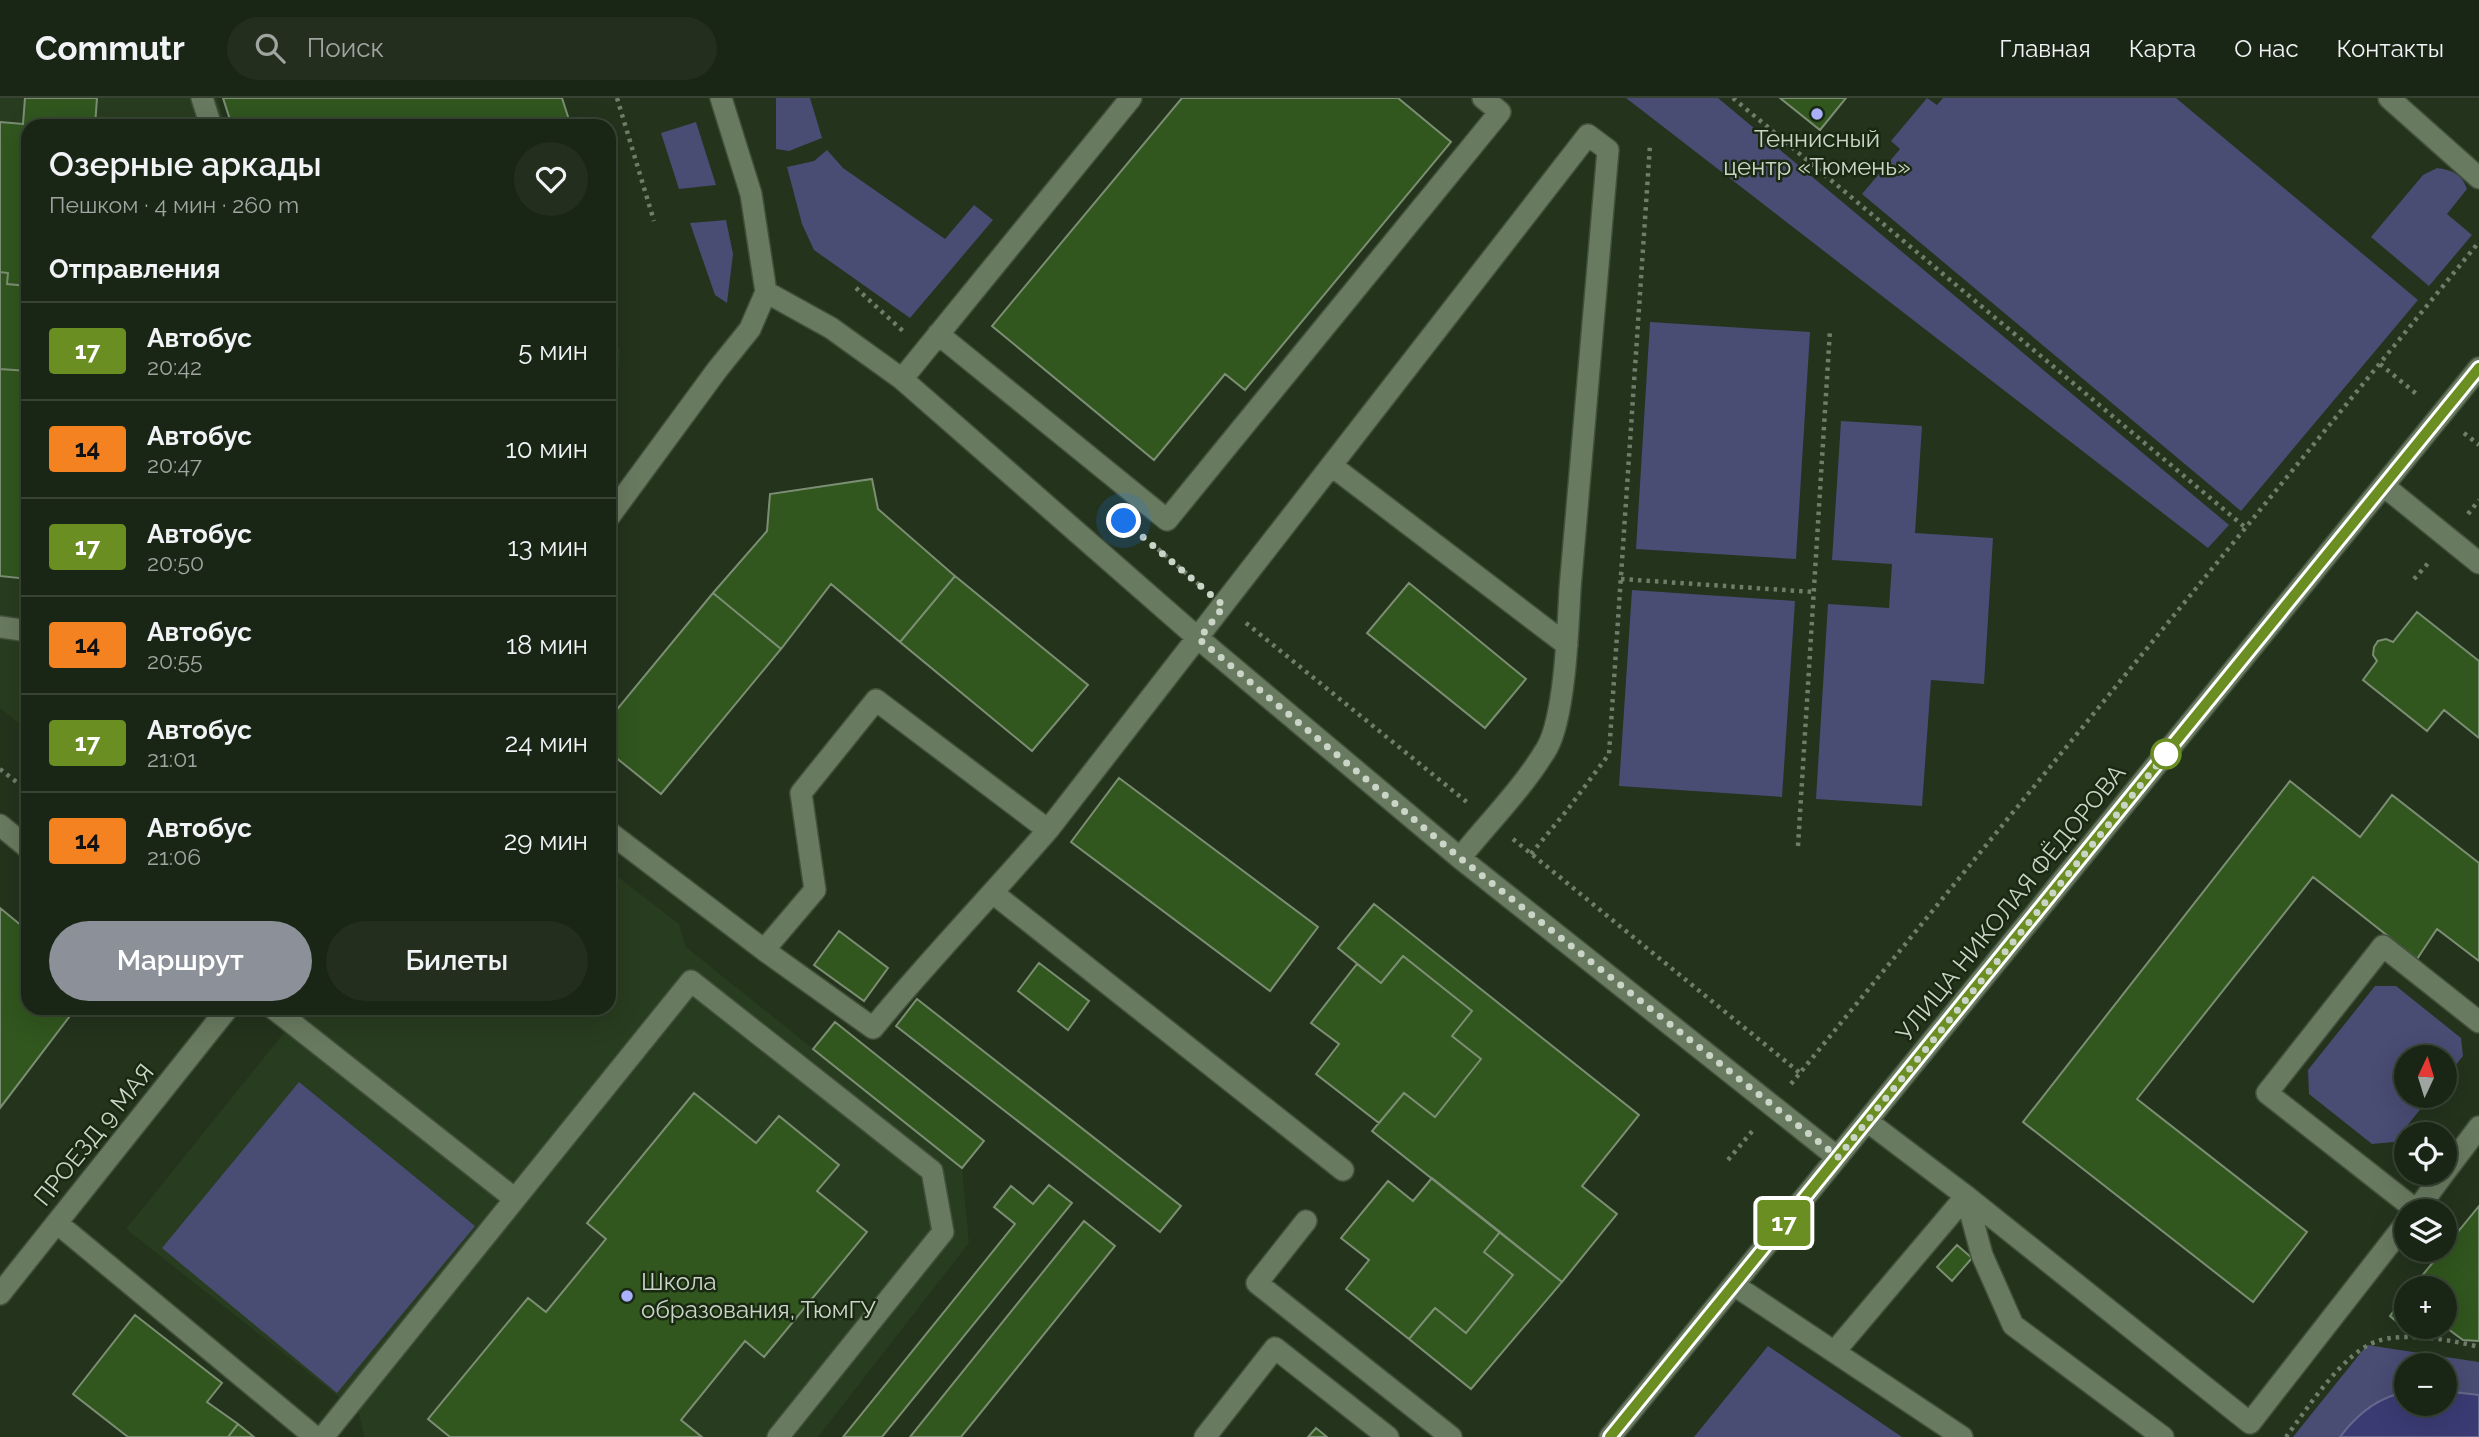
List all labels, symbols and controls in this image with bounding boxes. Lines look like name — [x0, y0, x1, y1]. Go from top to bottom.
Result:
search box — [227, 17, 717, 80]
text: Commutr — [35, 29, 185, 68]
icon: search — [251, 29, 289, 67]
text: Поиск — [307, 33, 384, 63]
text: Главная — [1999, 34, 2091, 63]
text: Карта — [2129, 34, 2196, 63]
text: О нас — [2234, 34, 2299, 63]
text: Контакты — [2337, 34, 2444, 63]
marker: Теннисный центр «Тюмень» — [1809, 106, 1825, 122]
place label: Теннисный центр «Тюмень» — [1723, 124, 1911, 181]
button: heart — [514, 142, 588, 216]
text: Озерные аркады — [49, 145, 322, 184]
text: Пешком · 4 мин · 260 m — [49, 191, 299, 218]
text: Отправления — [49, 254, 220, 284]
text: Автобус — [147, 323, 252, 353]
text: 17 — [75, 336, 100, 365]
text: 5 мин — [518, 336, 588, 366]
text: 20:42 — [147, 353, 202, 380]
text: Автобус — [147, 421, 252, 451]
text: 14 — [75, 434, 100, 463]
text: 10 мин — [506, 434, 588, 464]
text: 20:47 — [147, 451, 202, 478]
your location — [1106, 503, 1141, 538]
text: Автобус — [147, 519, 252, 549]
text: 17 — [75, 532, 100, 561]
text: 13 мин — [508, 532, 588, 562]
text: 20:50 — [147, 549, 204, 576]
text: Автобус — [147, 617, 252, 647]
text: 14 — [75, 630, 100, 659]
text: 18 мин — [506, 630, 588, 660]
text: 20:55 — [147, 647, 202, 674]
text: Автобус — [147, 715, 252, 745]
text: 17 — [75, 728, 100, 757]
text: 24 мин — [505, 728, 588, 758]
unlabelled marker — [2151, 739, 2181, 769]
text: 21:01 — [147, 745, 197, 772]
street label: УЛИЦА НИКОЛАЯ ФЁДОРОВА — [1890, 758, 2131, 1047]
text: Автобус — [147, 813, 252, 843]
text: 14 — [75, 826, 100, 855]
text: 29 мин — [504, 826, 588, 856]
text: 21:06 — [147, 843, 201, 870]
button: Маршрут — [49, 921, 312, 1001]
button: Билеты — [326, 921, 588, 1001]
north arrow — [2394, 1045, 2457, 1108]
map controls — [2394, 1045, 2457, 1416]
street label: ПРОЕЗД 9 МАЯ — [28, 1058, 160, 1212]
button: locate — [2394, 1122, 2457, 1185]
button: layers — [2394, 1199, 2457, 1262]
line badge: 17 — [1752, 1200, 1816, 1246]
text: 17 — [1771, 1208, 1797, 1237]
place label: Школа образования, ТюмГУ — [641, 1267, 876, 1324]
button: + — [2394, 1276, 2457, 1339]
marker: Школа образования, ТюмГУ — [619, 1288, 635, 1304]
button: − — [2394, 1353, 2457, 1416]

